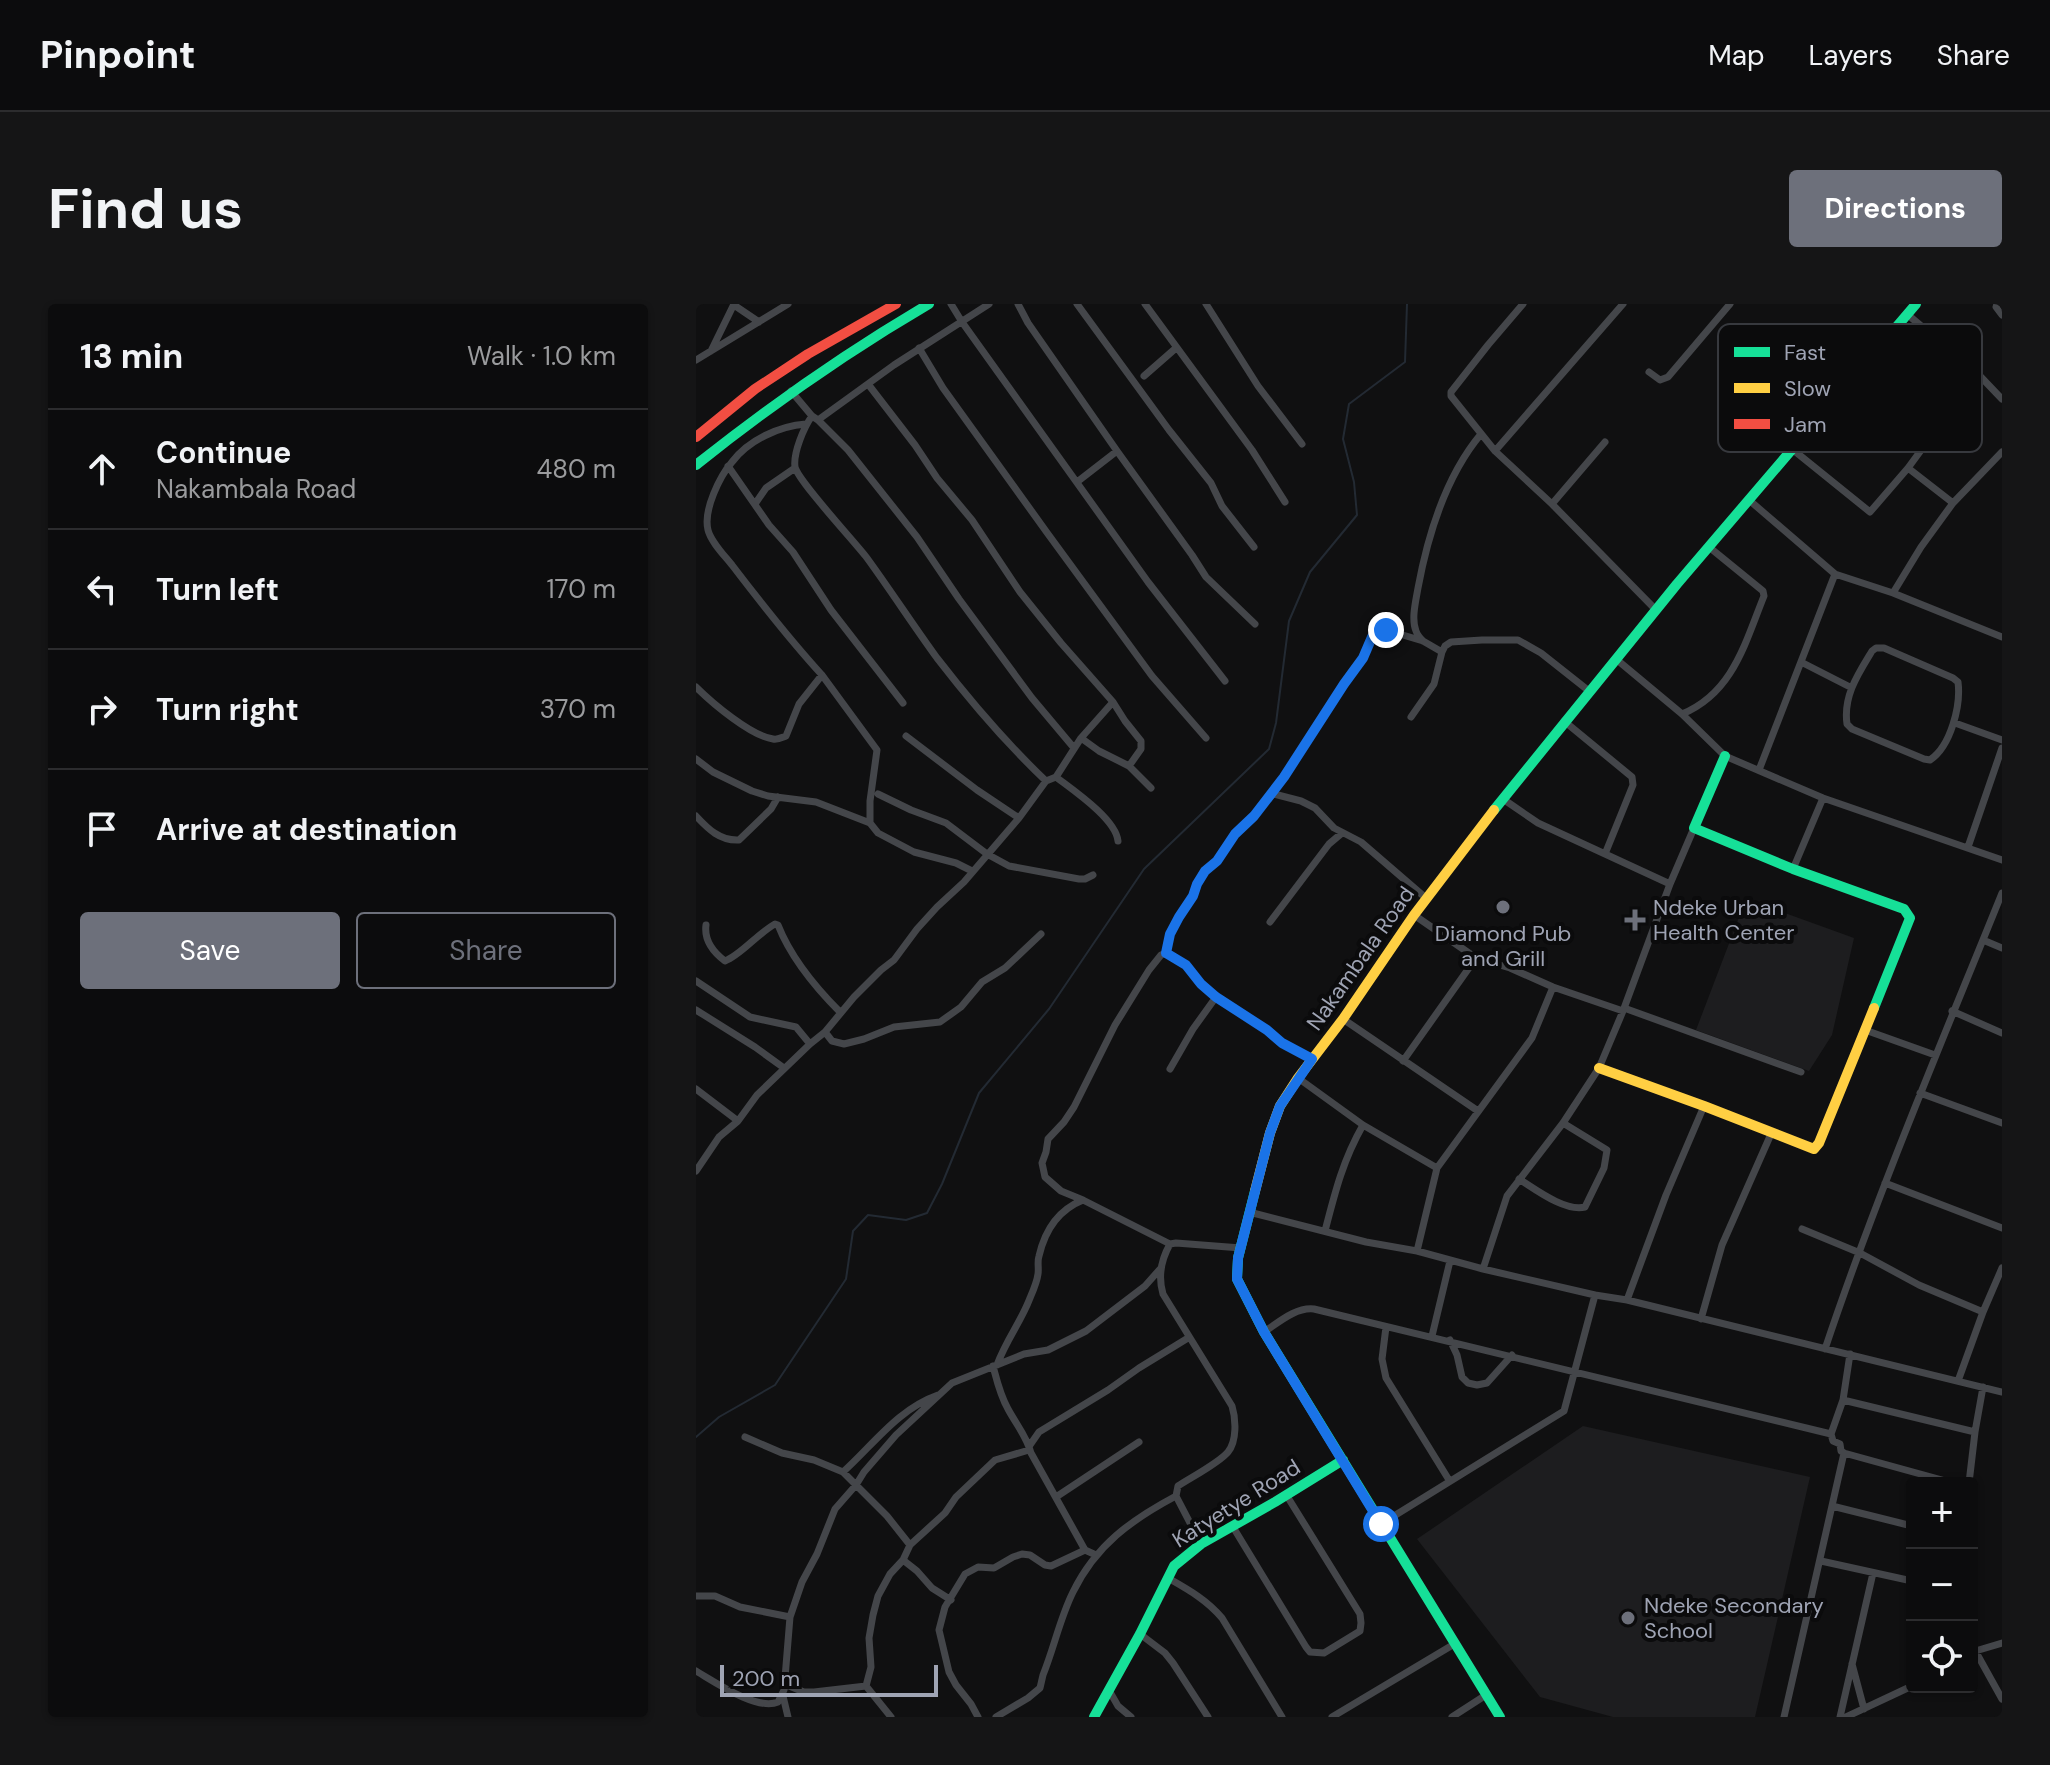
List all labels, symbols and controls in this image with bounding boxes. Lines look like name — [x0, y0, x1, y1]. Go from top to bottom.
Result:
text: Pinpoint — [40, 30, 196, 80]
text: Map — [1708, 37, 1765, 74]
text: Layers — [1809, 37, 1893, 74]
text: Share — [1937, 37, 2010, 74]
button: Directions — [1789, 170, 2002, 247]
text: Find us — [48, 172, 243, 245]
legend — [1718, 324, 1982, 452]
text: 13 min — [80, 334, 183, 379]
text: Fast — [1784, 338, 1826, 367]
text: Walk · 1.0 km — [467, 339, 616, 373]
text: Slow — [1784, 374, 1831, 403]
text: Jam — [1784, 410, 1827, 439]
text: Continue — [156, 433, 291, 472]
icon: ahead — [80, 447, 124, 491]
text: 480 m — [537, 452, 616, 486]
text: Nakambala Road — [156, 472, 356, 506]
icon: left — [80, 567, 124, 611]
text: Turn left — [156, 570, 279, 609]
text: 170 m — [547, 572, 616, 606]
route end — [1368, 612, 1404, 648]
icon: right — [80, 687, 124, 731]
text: Turn right — [156, 690, 299, 729]
text: 370 m — [540, 692, 616, 726]
icon: arrive — [80, 807, 124, 851]
text: Arrive at destination — [156, 810, 457, 849]
street label: Nakambala Road — [1300, 881, 1421, 1036]
place label: Ndeke Urban Health Center — [1653, 893, 1794, 947]
marker: Diamond Pub and Grill — [1494, 898, 1512, 916]
marker: Ndeke Urban Health Center — [1624, 909, 1646, 931]
button: Save — [80, 912, 340, 989]
button: Share — [356, 912, 616, 989]
place label: Diamond Pub and Grill — [1435, 919, 1571, 973]
street label: Katyetye Road — [1167, 1453, 1306, 1554]
map controls — [1906, 1477, 1978, 1693]
button: + — [1906, 1477, 1978, 1549]
route start — [1363, 1506, 1399, 1542]
button: − — [1906, 1549, 1978, 1621]
place label: Ndeke Secondary School — [1644, 1591, 1824, 1645]
marker: Ndeke Secondary School — [1619, 1609, 1637, 1627]
button: locate — [1906, 1621, 1978, 1693]
scale bar — [720, 1661, 938, 1697]
text: 200 m — [732, 1664, 800, 1693]

